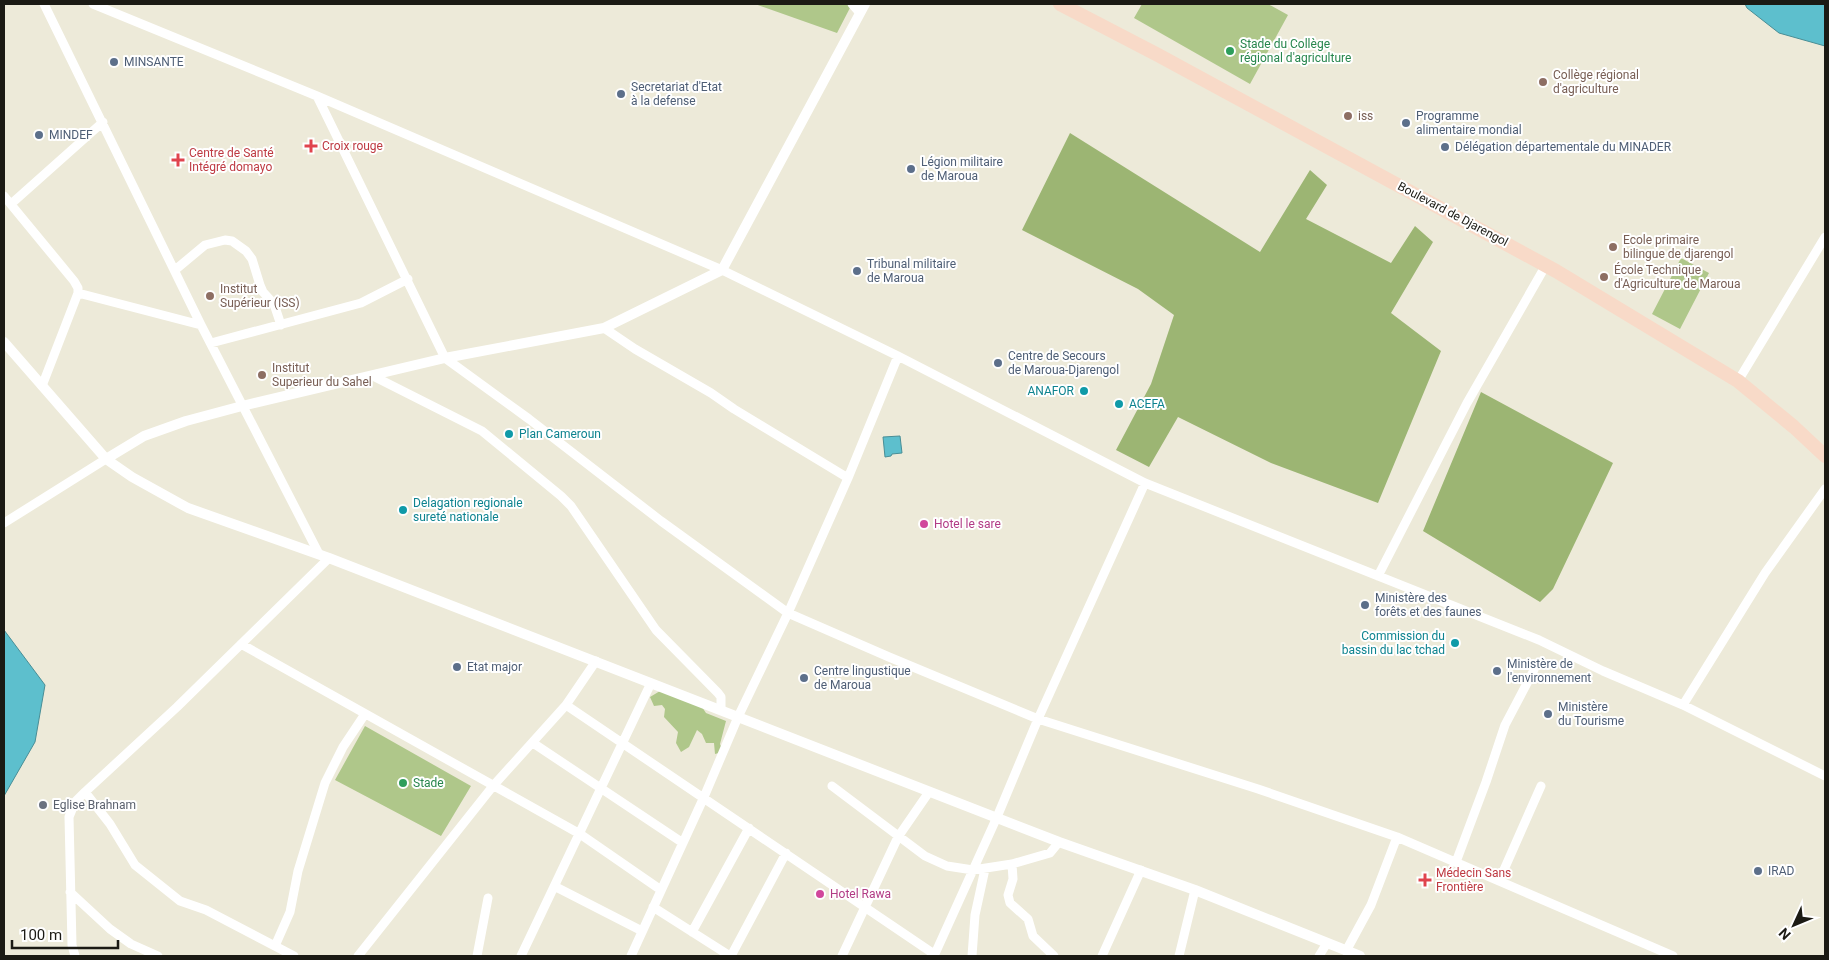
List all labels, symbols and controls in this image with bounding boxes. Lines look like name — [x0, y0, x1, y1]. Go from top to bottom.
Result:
place label: Stade du Collège régional d'agriculture — [1240, 37, 1351, 65]
marker: Stade du Collège régional d'agriculture — [1224, 45, 1236, 57]
place label: MINSANTE — [124, 55, 184, 69]
marker: MINSANTE — [108, 56, 120, 68]
place label: Collège régional d'agriculture — [1553, 68, 1639, 96]
marker: Collège régional d'agriculture — [1537, 76, 1549, 88]
place label: Secretariat d'Etat à la defense — [631, 80, 722, 108]
marker: Secretariat d'Etat à la defense — [615, 88, 627, 100]
place label: iss — [1358, 109, 1373, 123]
place label: Programme alimentaire mondial — [1416, 109, 1522, 137]
marker: iss — [1342, 110, 1354, 122]
marker: Programme alimentaire mondial — [1400, 117, 1412, 129]
place label: MINDEF — [49, 128, 93, 142]
marker: MINDEF — [33, 129, 45, 141]
marker: Croix rouge — [304, 139, 318, 153]
place label: Croix rouge — [322, 139, 383, 153]
place label: Délégation départementale du MINADER — [1455, 140, 1672, 154]
marker: Délégation départementale du MINADER — [1439, 141, 1451, 153]
place label: Centre de Santé Intégré domayo — [189, 146, 274, 174]
marker: Centre de Santé Intégré domayo — [171, 153, 185, 167]
place label: Légion militaire de Maroua — [921, 155, 1003, 183]
marker: Légion militaire de Maroua — [905, 163, 917, 175]
street label: Boulevard de Djarengol — [1395, 179, 1511, 249]
place label: Ecole primaire bilingue de djarengol — [1623, 233, 1734, 261]
marker: Ecole primaire bilingue de djarengol — [1607, 241, 1619, 253]
place label: Tribunal militaire de Maroua — [867, 257, 956, 285]
place label: École Technique d'Agriculture de Maroua — [1614, 262, 1740, 291]
marker: Tribunal militaire de Maroua — [851, 265, 863, 277]
marker: École Technique d'Agriculture de Maroua — [1598, 271, 1610, 283]
place label: Institut Supérieur (ISS) — [220, 282, 300, 310]
marker: Institut Supérieur (ISS) — [204, 290, 216, 302]
place label: Centre de Secours de Maroua-Djarengol — [1008, 349, 1119, 377]
marker: Centre de Secours de Maroua-Djarengol — [992, 357, 1004, 369]
place label: Institut Superieur du Sahel — [272, 361, 372, 389]
marker: Institut Superieur du Sahel — [256, 369, 268, 381]
place label: ANAFOR — [1027, 384, 1075, 398]
marker: ANAFOR — [1078, 385, 1090, 397]
place label: ACEFA — [1129, 397, 1165, 411]
marker: ACEFA — [1113, 398, 1125, 410]
place label: Plan Cameroun — [519, 427, 601, 441]
marker: Plan Cameroun — [503, 428, 515, 440]
place label: Delagation regionale sureté nationale — [413, 496, 523, 524]
marker: Delagation regionale sureté nationale — [397, 504, 409, 516]
place label: Hotel le sare — [934, 517, 1001, 531]
marker: Hotel le sare — [918, 518, 930, 530]
place label: Ministère des forêts et des faunes — [1375, 591, 1482, 619]
marker: Ministère des forêts et des faunes — [1359, 599, 1371, 611]
place label: Commission du bassin du lac tchad — [1342, 629, 1445, 657]
marker: Commission du bassin du lac tchad — [1449, 637, 1461, 649]
place label: Ministère de l'environnement — [1507, 657, 1591, 685]
place label: Etat major — [467, 660, 522, 674]
marker: Etat major — [451, 661, 463, 673]
place label: Centre lingustique de Maroua — [814, 664, 911, 692]
marker: Ministère de l'environnement — [1491, 665, 1503, 677]
marker: Centre lingustique de Maroua — [798, 672, 810, 684]
place label: Ministère du Tourisme — [1558, 700, 1624, 728]
marker: Ministère du Tourisme — [1542, 708, 1554, 720]
place label: Stade — [413, 776, 444, 790]
marker: Stade — [397, 777, 409, 789]
place label: Eglise Brahnam — [53, 798, 136, 812]
marker: Eglise Brahnam — [37, 799, 49, 811]
place label: IRAD — [1768, 864, 1794, 878]
marker: IRAD — [1752, 865, 1764, 877]
place label: Médecin Sans Frontière — [1436, 866, 1511, 894]
marker: Médecin Sans Frontière — [1418, 873, 1432, 887]
place label: Hotel Rawa — [830, 887, 891, 901]
marker: Hotel Rawa — [814, 888, 826, 900]
north arrow — [1769, 900, 1819, 950]
scale bar — [12, 918, 119, 950]
text: N — [1775, 925, 1794, 943]
text: 100 m — [20, 926, 62, 944]

